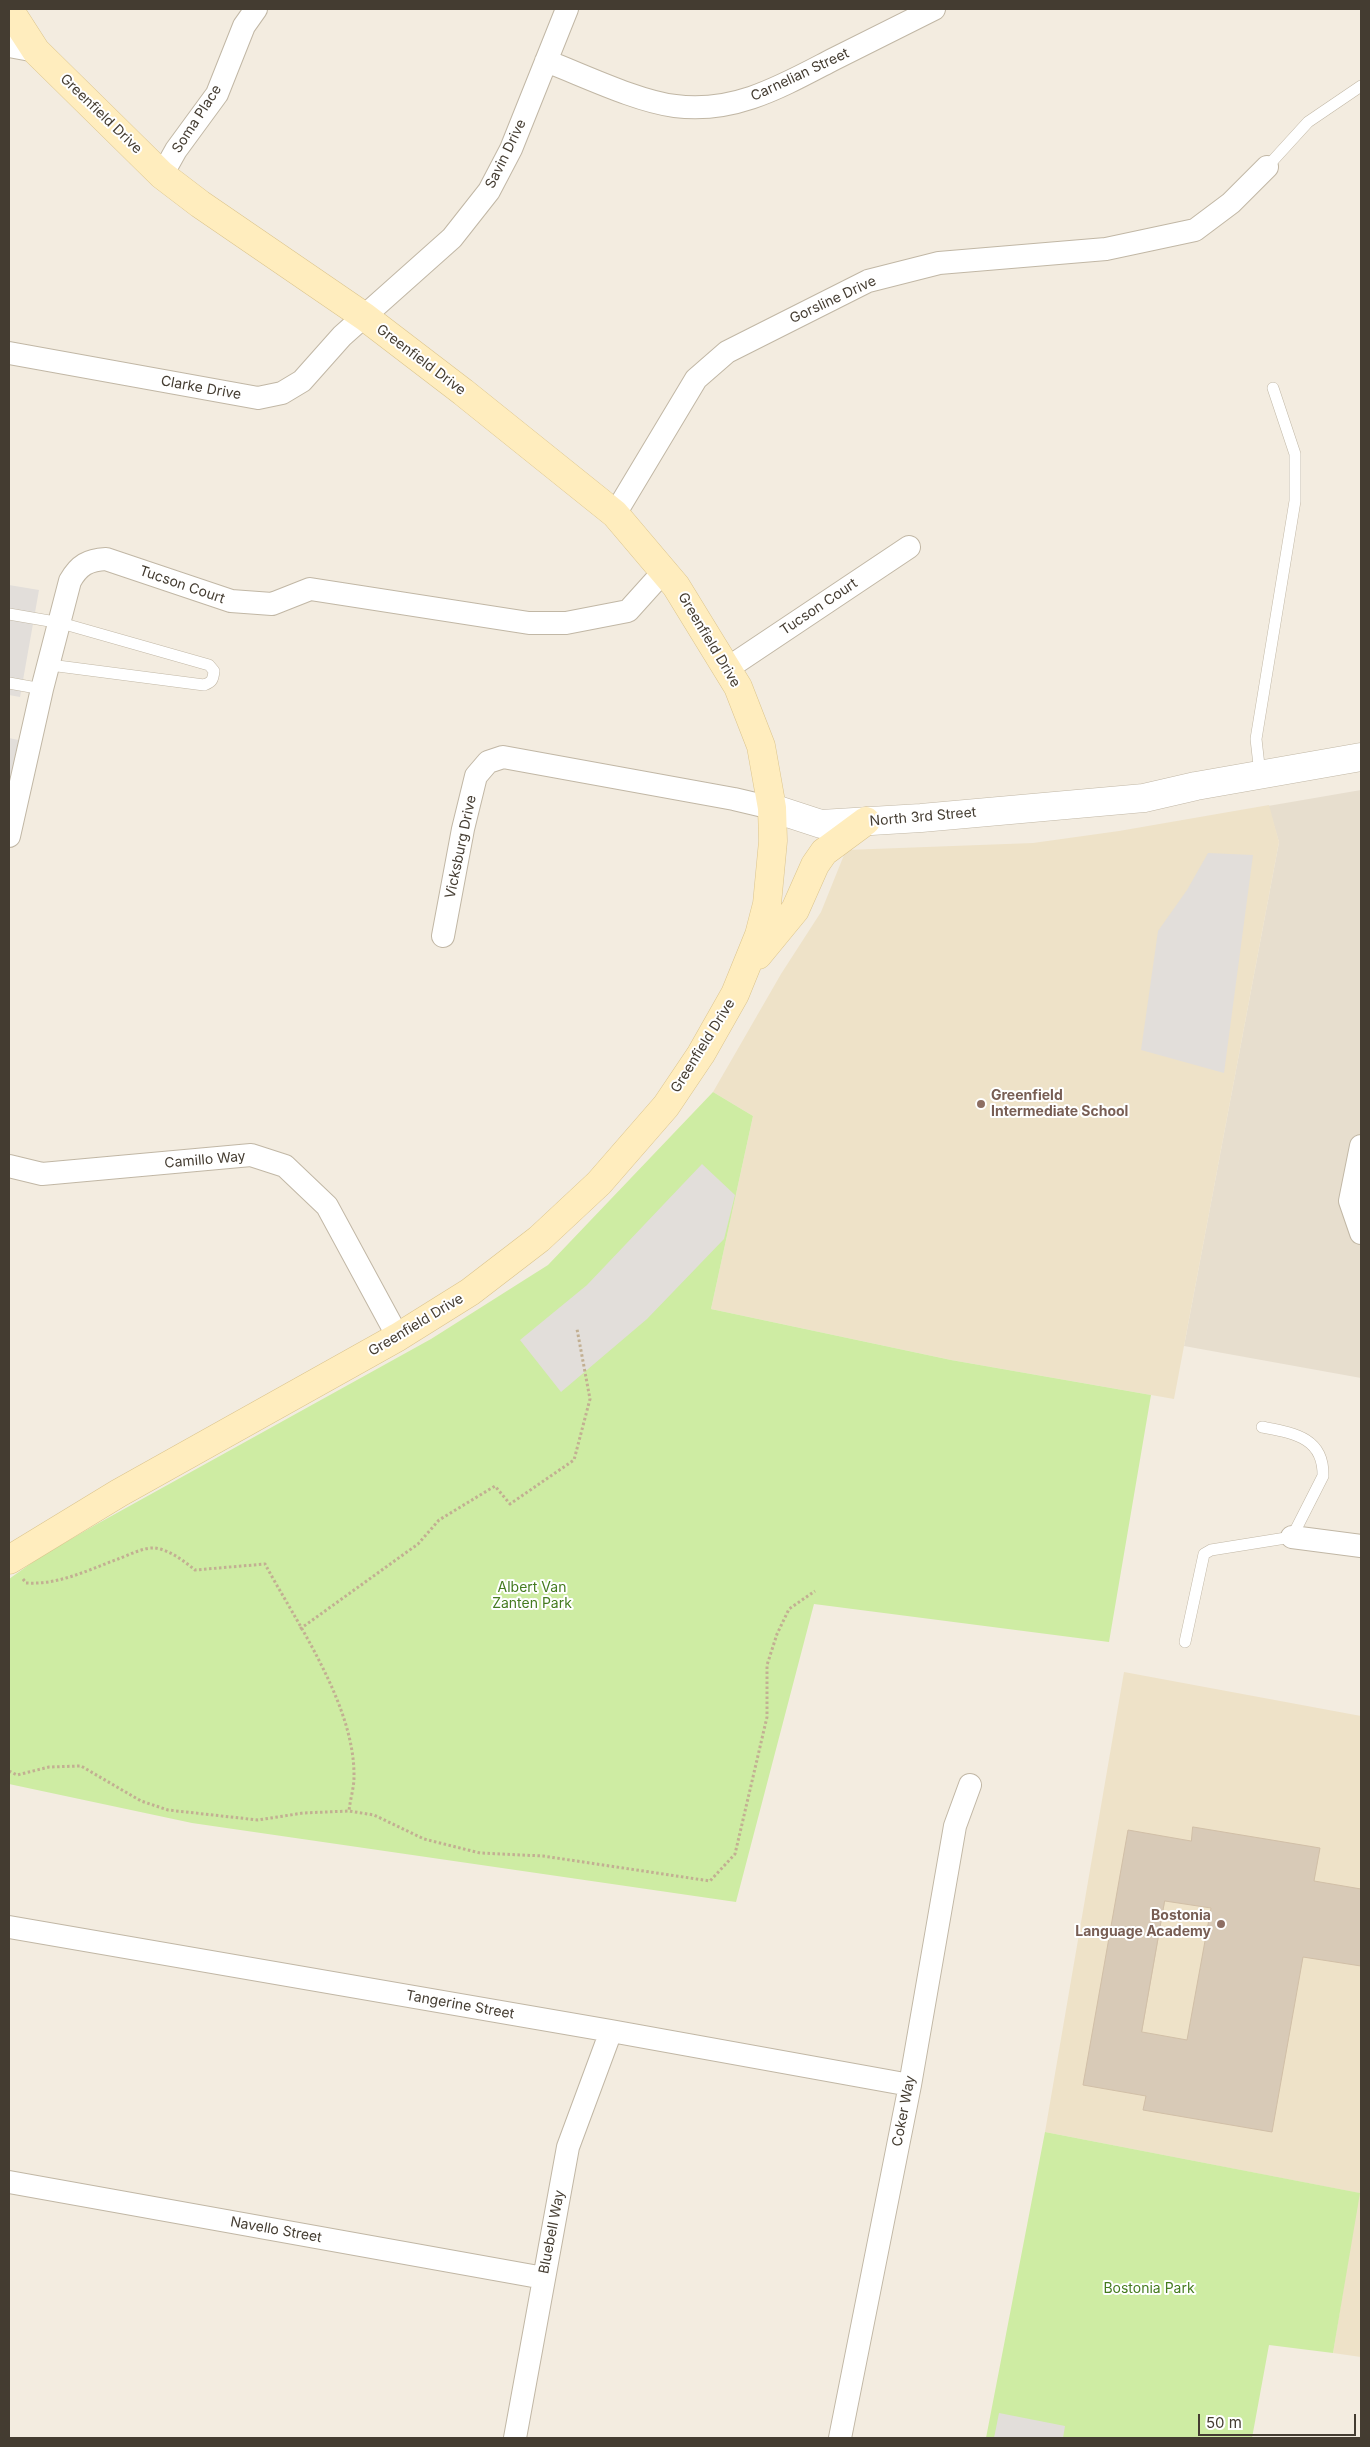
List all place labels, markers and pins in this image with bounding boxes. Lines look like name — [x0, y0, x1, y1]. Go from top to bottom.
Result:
place label: Greenfield Intermediate School — [991, 1088, 1128, 1120]
marker: Greenfield Intermediate School — [975, 1098, 987, 1110]
place label: Bostonia Language Academy — [1075, 1908, 1211, 1940]
marker: Bostonia Language Academy — [1215, 1918, 1227, 1930]

